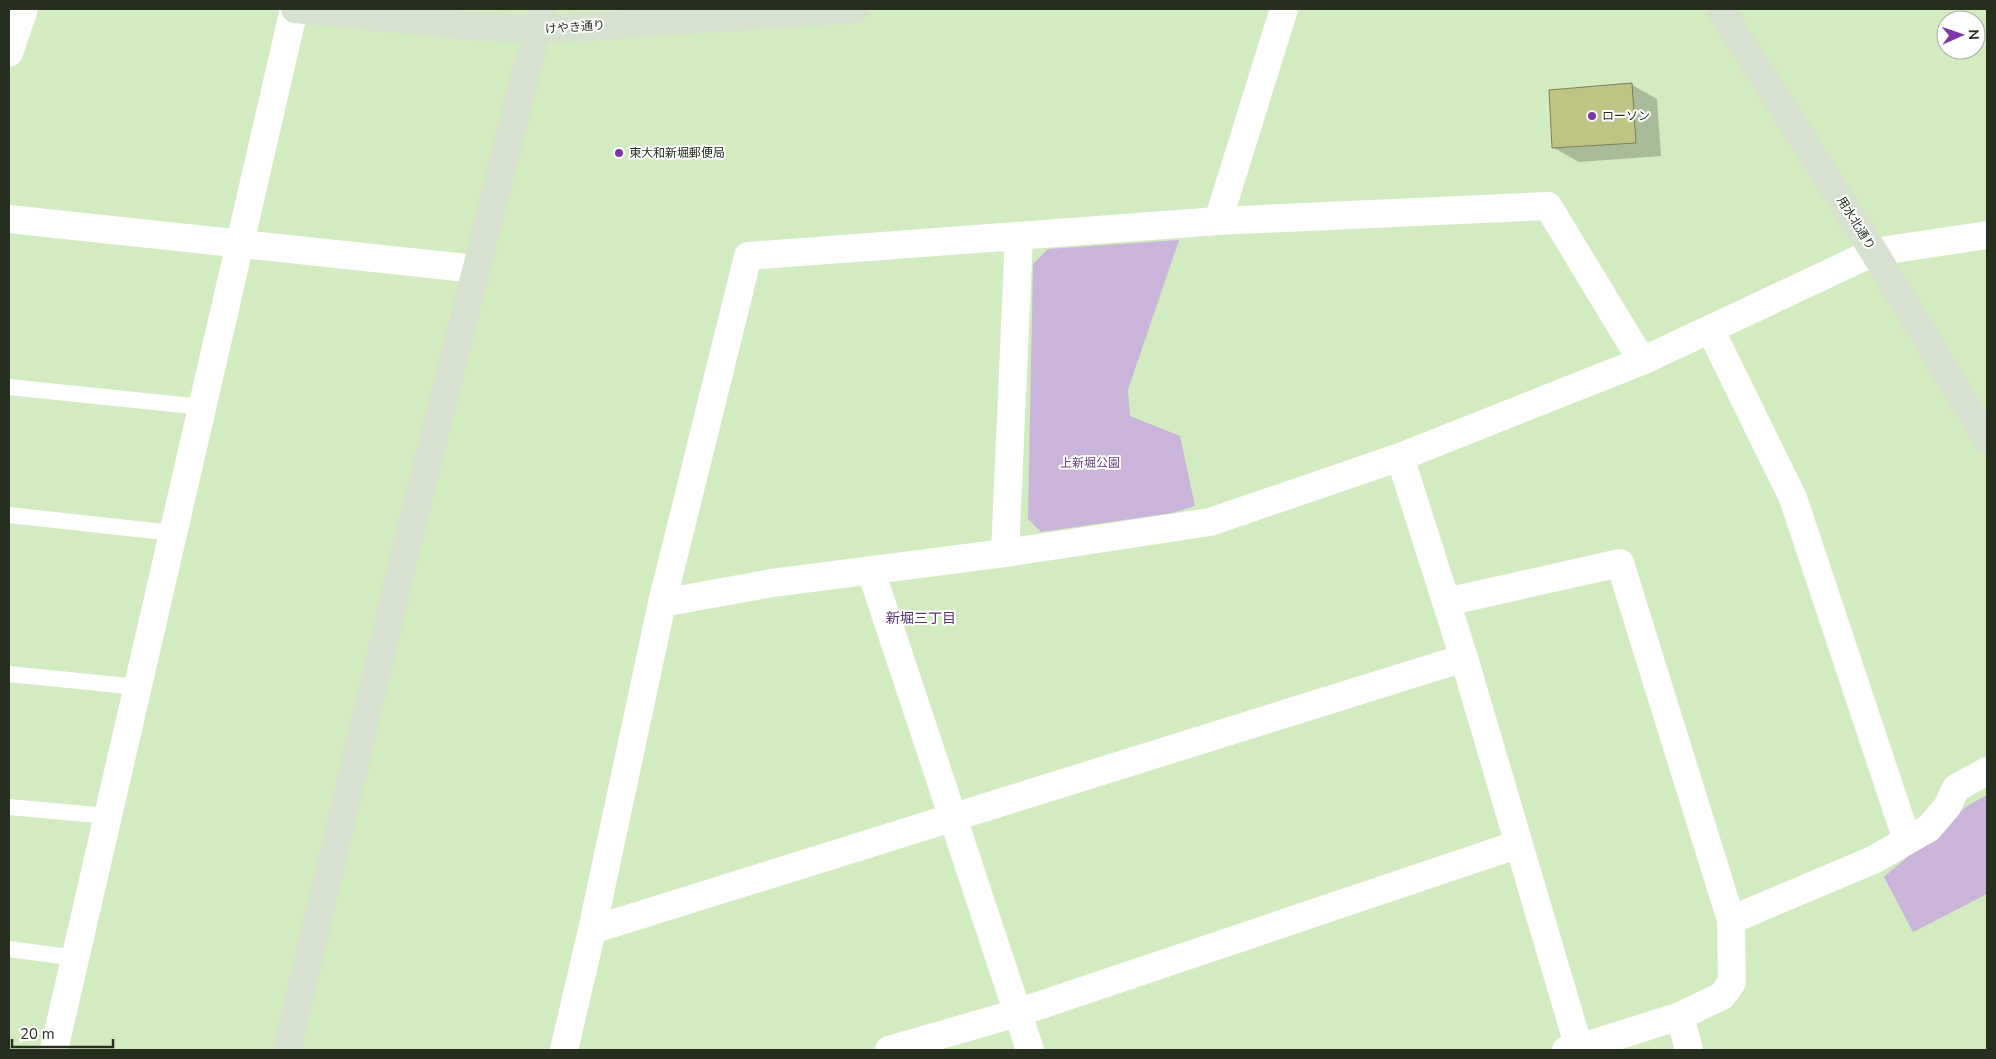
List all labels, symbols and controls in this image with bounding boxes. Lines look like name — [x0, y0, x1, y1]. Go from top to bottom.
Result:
north arrow — [1936, 10, 1986, 60]
street label: けやき通り — [545, 17, 605, 37]
text: N — [1964, 29, 1983, 40]
place label: ローソン — [1602, 108, 1650, 124]
marker: ローソン — [1586, 110, 1598, 122]
place label: 東大和新堀郵便局 — [629, 145, 725, 161]
marker: 東大和新堀郵便局 — [613, 147, 625, 159]
street label: 用水北通り — [1833, 193, 1879, 253]
park label: 上新堀公園 — [1060, 455, 1120, 471]
district label: 新堀三丁目 — [886, 609, 956, 628]
scale bar — [12, 1016, 114, 1048]
text: 20 m — [20, 1024, 55, 1044]

